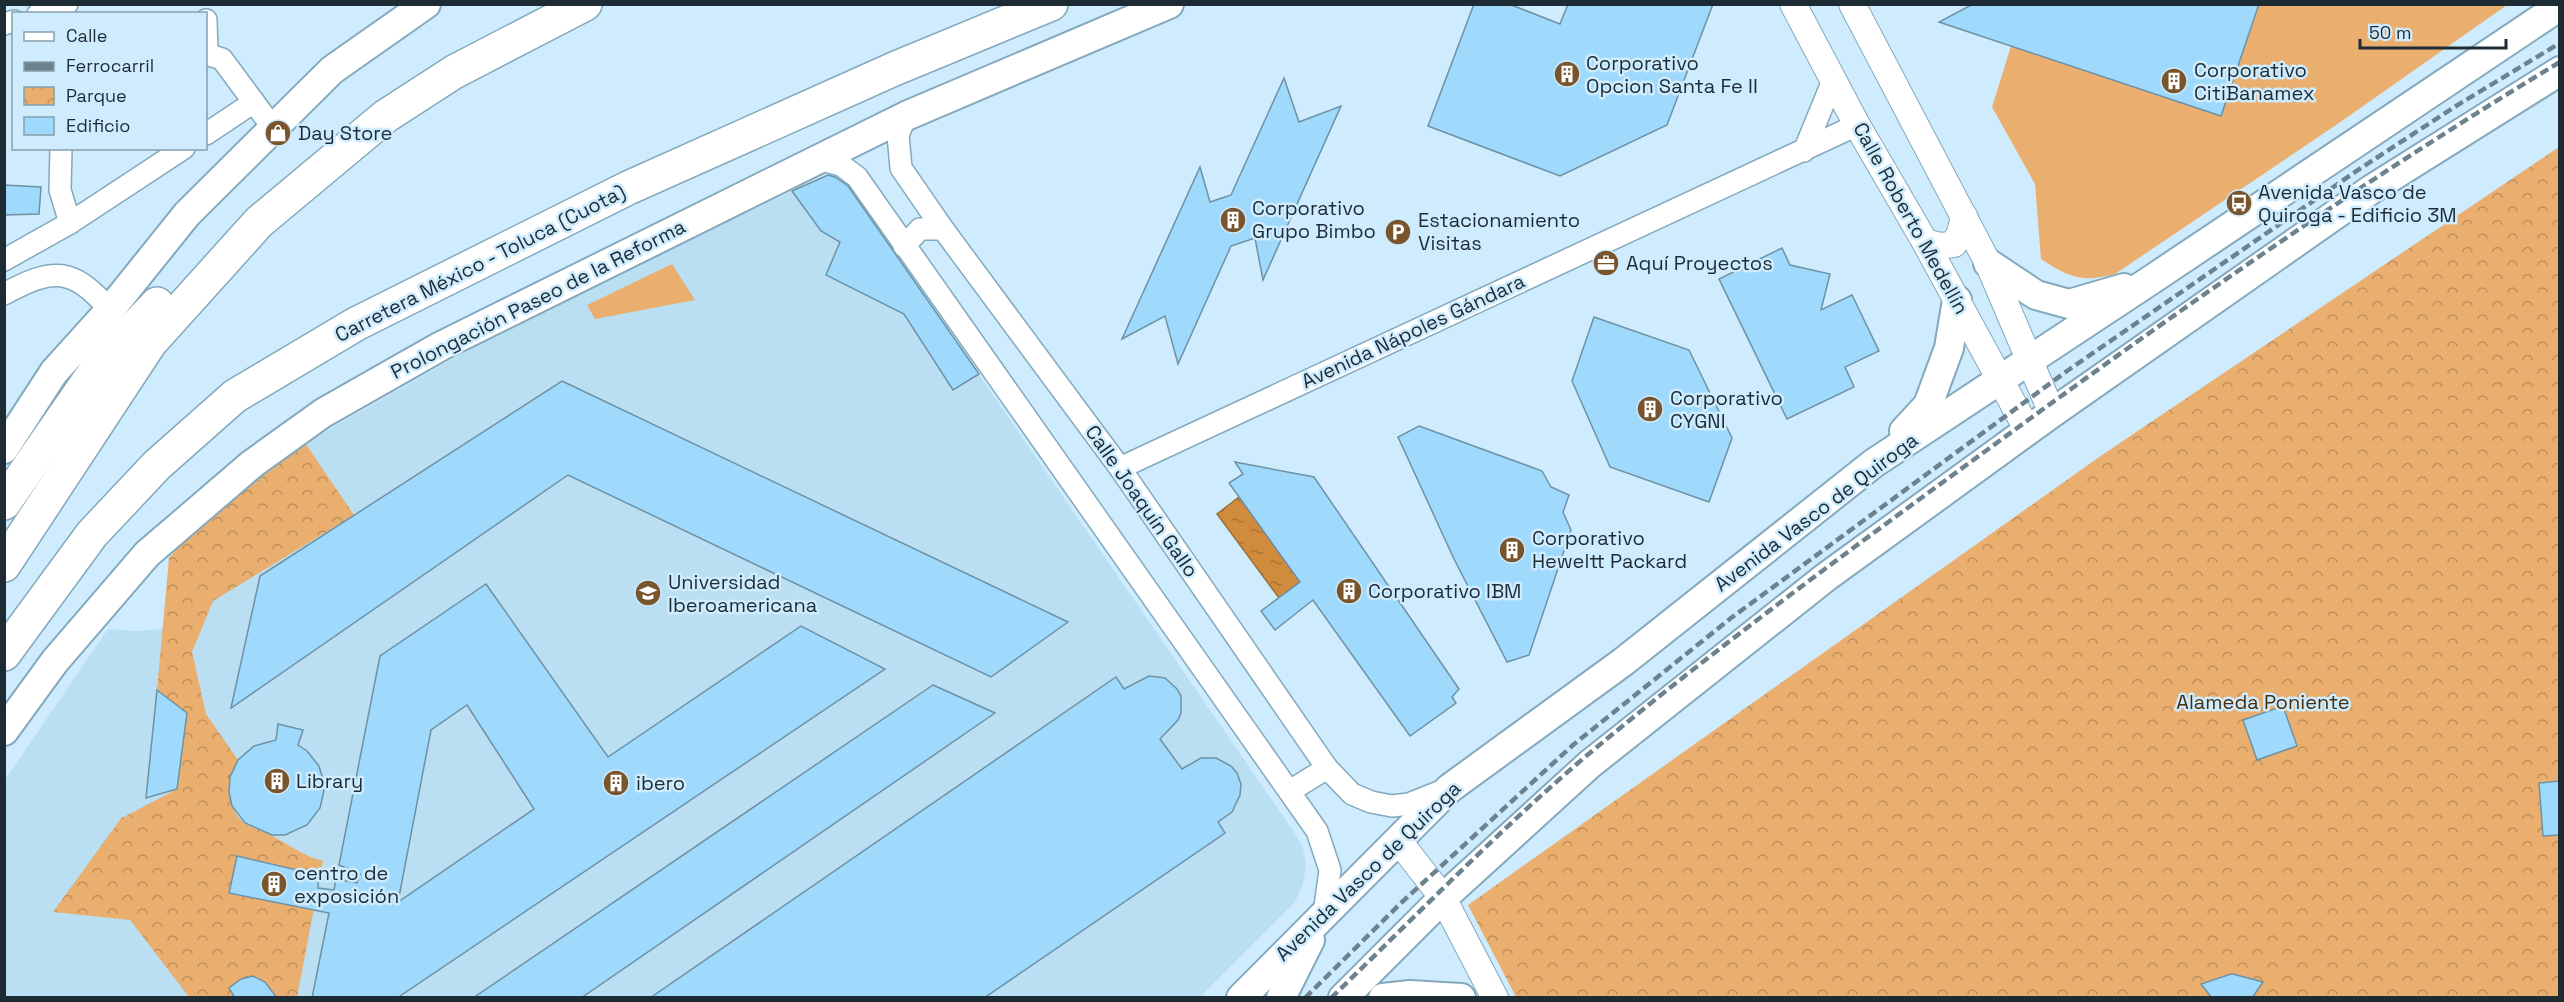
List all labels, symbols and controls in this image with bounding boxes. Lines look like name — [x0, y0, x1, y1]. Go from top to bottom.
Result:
legend — [12, 12, 207, 150]
scale bar — [2360, 12, 2506, 50]
text: 50 m — [2369, 21, 2411, 44]
text: Calle — [66, 24, 107, 47]
place label: Corporativo Opcion Santa Fe II — [1586, 50, 1758, 99]
text: Ferrocarril — [66, 54, 154, 77]
place label: Corporativo CitiBanamex — [2194, 57, 2315, 106]
building icon: Corporativo Opcion Santa Fe II — [1552, 59, 1582, 89]
building icon: Corporativo CitiBanamex — [2159, 66, 2189, 96]
text: Parque — [66, 84, 127, 107]
text: Edificio — [66, 114, 130, 137]
street label: Calle Roberto Medellín — [1847, 117, 1975, 319]
shop icon: Day Store — [263, 118, 293, 148]
place label: Day Store — [298, 120, 392, 146]
street label: Carretera México - Toluca (Cuota) — [330, 178, 630, 348]
place label: Avenida Vasco de Quiroga - Edificio 3M — [2258, 179, 2457, 228]
bus stop icon: Avenida Vasco de Quiroga - Edificio 3M — [2224, 188, 2254, 218]
place label: Corporativo Grupo Bimbo — [1252, 195, 1376, 244]
building icon: Corporativo Grupo Bimbo — [1218, 205, 1248, 235]
place label: Estacionamiento Visitas — [1418, 207, 1580, 256]
street label: Prolongación Paseo de la Reforma — [386, 213, 690, 385]
parking icon: Estacionamiento Visitas — [1383, 217, 1413, 247]
office icon: Aquí Proyectos — [1591, 248, 1621, 278]
place label: Aquí Proyectos — [1626, 250, 1773, 276]
street label: Avenida Nápoles Gándara — [1297, 268, 1529, 394]
place label: Corporativo CYGNI — [1670, 385, 1783, 434]
building icon: Corporativo CYGNI — [1635, 394, 1665, 424]
street label: Calle Joaquín Gallo — [1080, 420, 1204, 582]
street label: Avenida Vasco de Quiroga — [1709, 427, 1923, 597]
place label: Corporativo Heweltt Packard — [1532, 525, 1687, 574]
building icon: Corporativo Heweltt Packard — [1497, 535, 1527, 565]
place label: Universidad Iberoamericana — [668, 569, 817, 618]
building icon: Corporativo IBM — [1334, 576, 1364, 606]
school or university icon: Universidad Iberoamericana — [633, 578, 663, 608]
place label: Corporativo IBM — [1368, 578, 1521, 604]
park label: Alameda Poniente — [2176, 689, 2350, 715]
building icon: Library — [262, 766, 292, 796]
place label: Library — [296, 768, 363, 794]
building icon: ibero — [601, 768, 631, 798]
place label: ibero — [636, 770, 685, 796]
street label: Avenida Vasco de Quiroga — [1270, 775, 1466, 967]
place label: centro de exposición — [294, 860, 399, 909]
building icon: centro de exposición — [259, 869, 289, 899]

